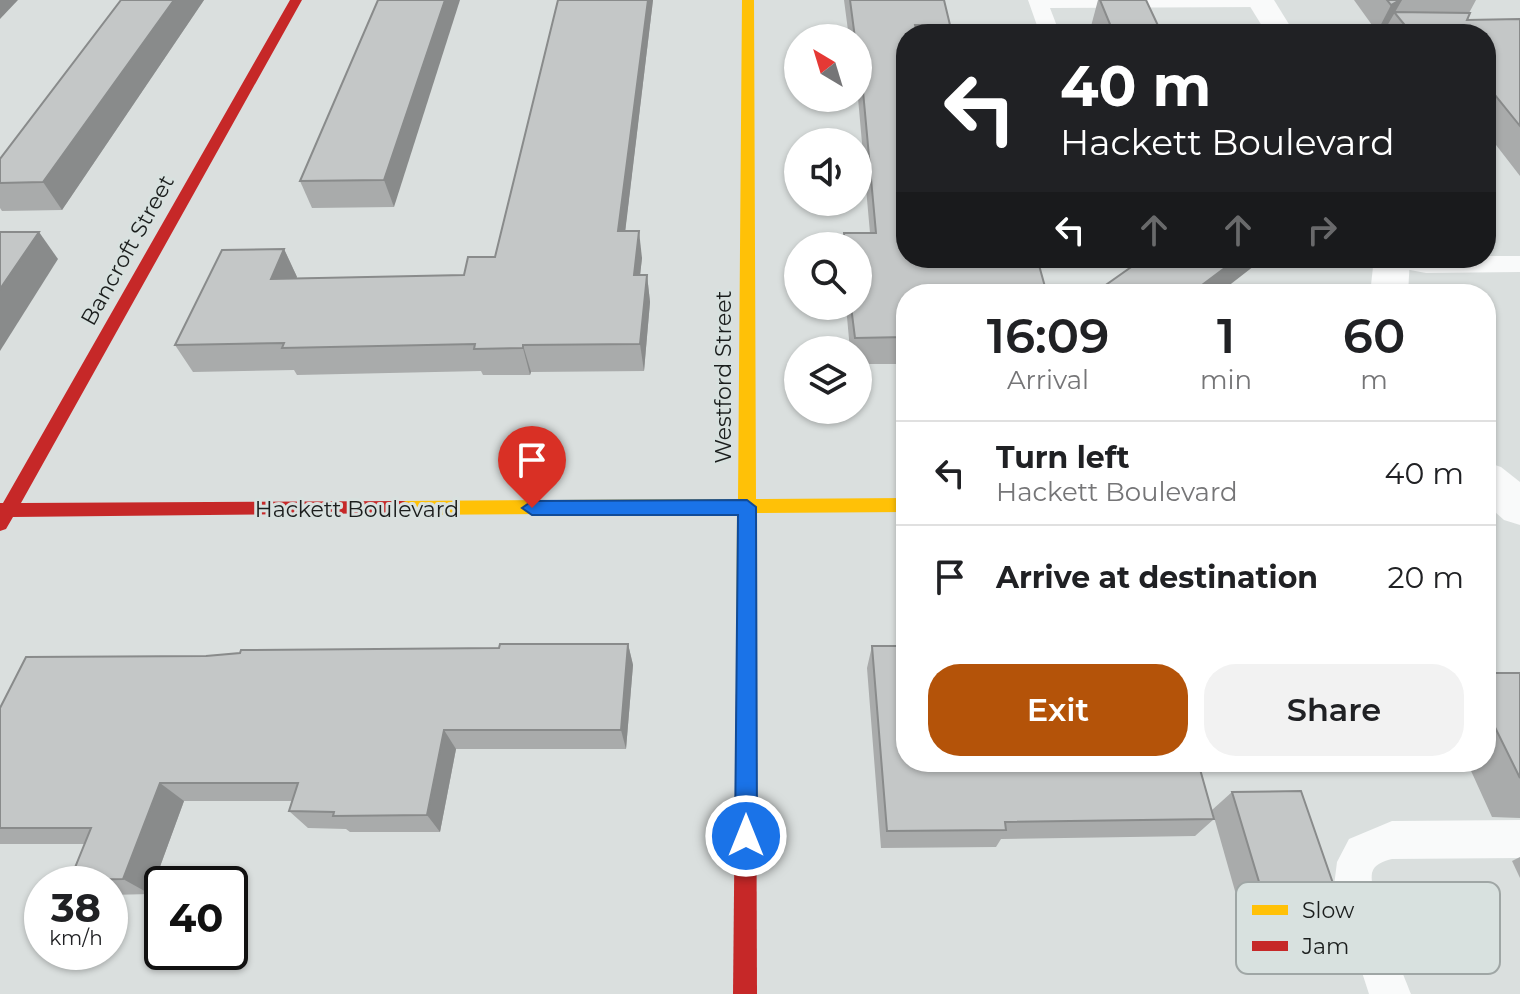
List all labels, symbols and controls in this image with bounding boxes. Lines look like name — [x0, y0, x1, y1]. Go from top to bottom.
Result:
north arrow — [784, 24, 872, 112]
map controls — [784, 24, 872, 424]
text: 40 m — [1060, 52, 1211, 120]
icon: left — [928, 56, 1032, 160]
text: Hackett Boulevard — [1060, 120, 1395, 164]
button: sound — [784, 128, 872, 216]
street label: Bancroft Street — [75, 170, 180, 330]
icon: left — [1048, 208, 1092, 252]
icon: ahead — [1132, 208, 1176, 252]
icon: ahead — [1216, 208, 1260, 252]
icon: right — [1300, 208, 1344, 252]
button: search — [784, 232, 872, 320]
street label: Westford Street — [710, 290, 737, 463]
text: 16:09 — [987, 307, 1109, 365]
text: 1 — [1217, 307, 1235, 365]
text: 60 — [1343, 307, 1405, 365]
button: layers — [784, 336, 872, 424]
text: Arrival — [1007, 364, 1089, 396]
text: min — [1200, 364, 1252, 396]
text: m — [1360, 364, 1388, 396]
pin — [498, 426, 566, 508]
icon: arrive — [510, 438, 554, 482]
text: Turn left — [996, 439, 1129, 476]
icon: left — [928, 451, 972, 495]
text: 40 m — [1385, 455, 1464, 492]
text: Hackett Boulevard — [996, 476, 1238, 508]
street label: Hackett Boulevard — [255, 496, 459, 523]
icon: arrive — [928, 555, 972, 599]
text: Arrive at destination — [996, 559, 1318, 596]
text: 20 m — [1387, 559, 1464, 596]
button: Exit — [928, 664, 1188, 756]
button: Share — [1204, 664, 1464, 756]
position arrow — [704, 794, 788, 878]
speed limit sign: 40 — [144, 866, 248, 970]
legend — [1236, 882, 1500, 974]
text: 38 — [51, 883, 101, 932]
text: Slow — [1302, 897, 1355, 924]
text: km/h — [49, 926, 103, 950]
text: Jam — [1301, 933, 1349, 960]

